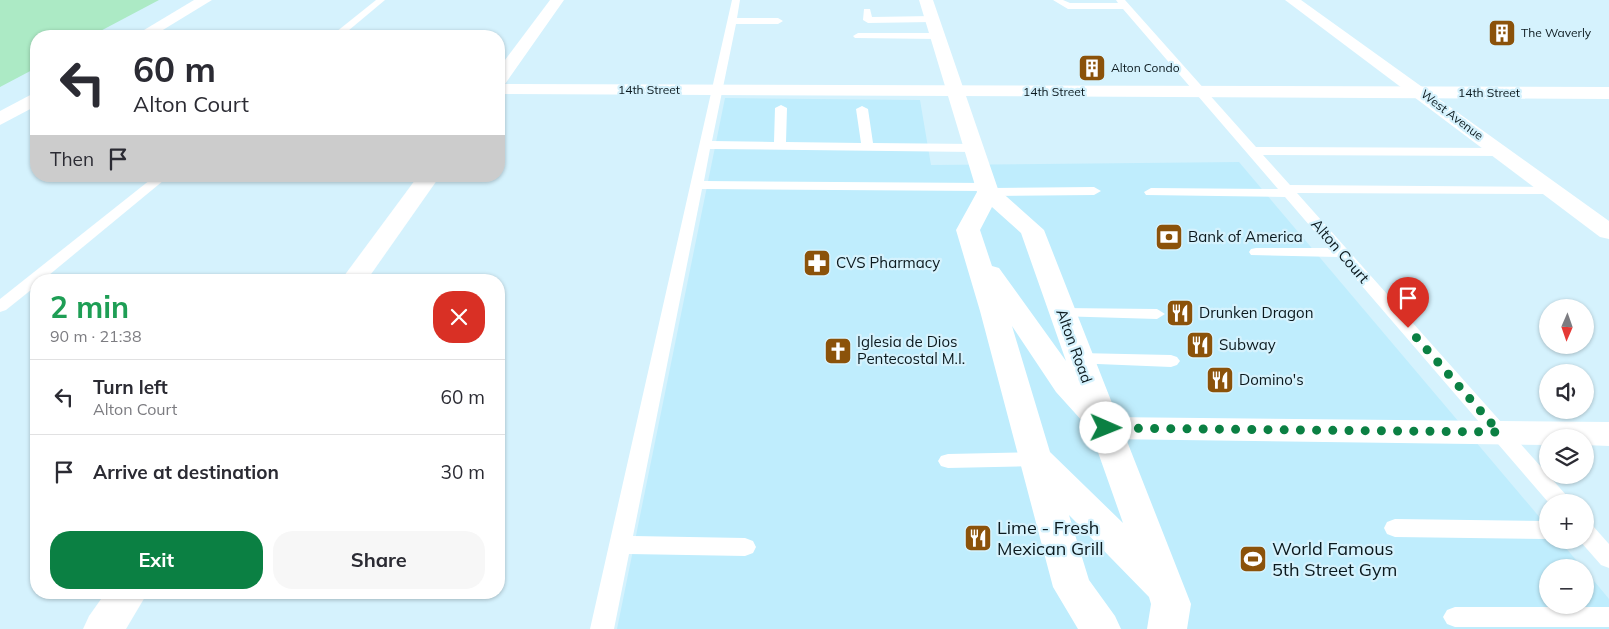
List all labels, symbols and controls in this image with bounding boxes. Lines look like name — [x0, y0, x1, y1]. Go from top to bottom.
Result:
building icon: The Waverly — [1487, 18, 1517, 48]
place label: The Waverly — [1521, 25, 1592, 40]
text: 60 m — [133, 47, 216, 91]
icon: left — [50, 50, 115, 115]
building icon: Alton Condo — [1077, 53, 1107, 83]
place label: Alton Condo — [1111, 60, 1180, 75]
street label: 14th Street — [618, 82, 680, 97]
street label: 14th Street — [1023, 84, 1085, 99]
street label: 14th Street — [1458, 85, 1520, 100]
street label: West Avenue — [1418, 86, 1486, 143]
text: Alton Court — [133, 90, 249, 118]
icon: arrive — [104, 145, 132, 173]
text: Then — [50, 147, 94, 171]
street label: Alton Court — [1307, 215, 1373, 287]
bank icon: Bank of America — [1154, 222, 1184, 252]
place label: Bank of America — [1188, 227, 1303, 246]
pharmacy icon: CVS Pharmacy — [802, 248, 832, 278]
place label: CVS Pharmacy — [836, 253, 940, 272]
pin — [1387, 277, 1429, 328]
icon: arrive — [1394, 284, 1422, 312]
text: 2 min — [50, 288, 129, 326]
button: close — [433, 291, 485, 343]
restaurant icon: Drunken Dragon — [1165, 298, 1195, 328]
north arrow — [1539, 299, 1594, 354]
map controls — [1539, 299, 1594, 614]
place label: Drunken Dragon — [1199, 303, 1313, 322]
street label: Alton Road — [1052, 306, 1097, 386]
text: 90 m · 21:38 — [50, 326, 142, 346]
restaurant icon: Subway — [1185, 330, 1215, 360]
place label: Iglesia de Dios Pentecostal M.I. — [857, 332, 965, 368]
place label: Subway — [1219, 335, 1276, 354]
church icon: Iglesia de Dios Pentecostal M.I. — [823, 336, 853, 366]
button: sound — [1539, 364, 1594, 419]
restaurant icon: Domino's — [1205, 365, 1235, 395]
place label: Domino's — [1239, 370, 1304, 389]
text: Turn left — [93, 375, 168, 399]
icon: left — [50, 383, 78, 411]
text: 60 m — [441, 385, 485, 409]
text: Alton Court — [93, 399, 177, 419]
position arrow — [1079, 401, 1131, 453]
button: layers — [1539, 429, 1594, 484]
icon: arrive — [50, 458, 78, 486]
text: Arrive at destination — [93, 460, 279, 484]
text: 30 m — [441, 460, 485, 484]
button: + — [1539, 494, 1594, 549]
place label: Lime - Fresh Mexican Grill — [997, 516, 1104, 560]
restaurant icon: Lime - Fresh Mexican Grill — [963, 523, 993, 553]
button: Exit — [50, 531, 263, 589]
button: Share — [273, 531, 485, 589]
place label: World Famous 5th Street Gym — [1272, 537, 1397, 581]
sports icon: World Famous 5th Street Gym — [1238, 544, 1268, 574]
button: − — [1539, 559, 1594, 614]

